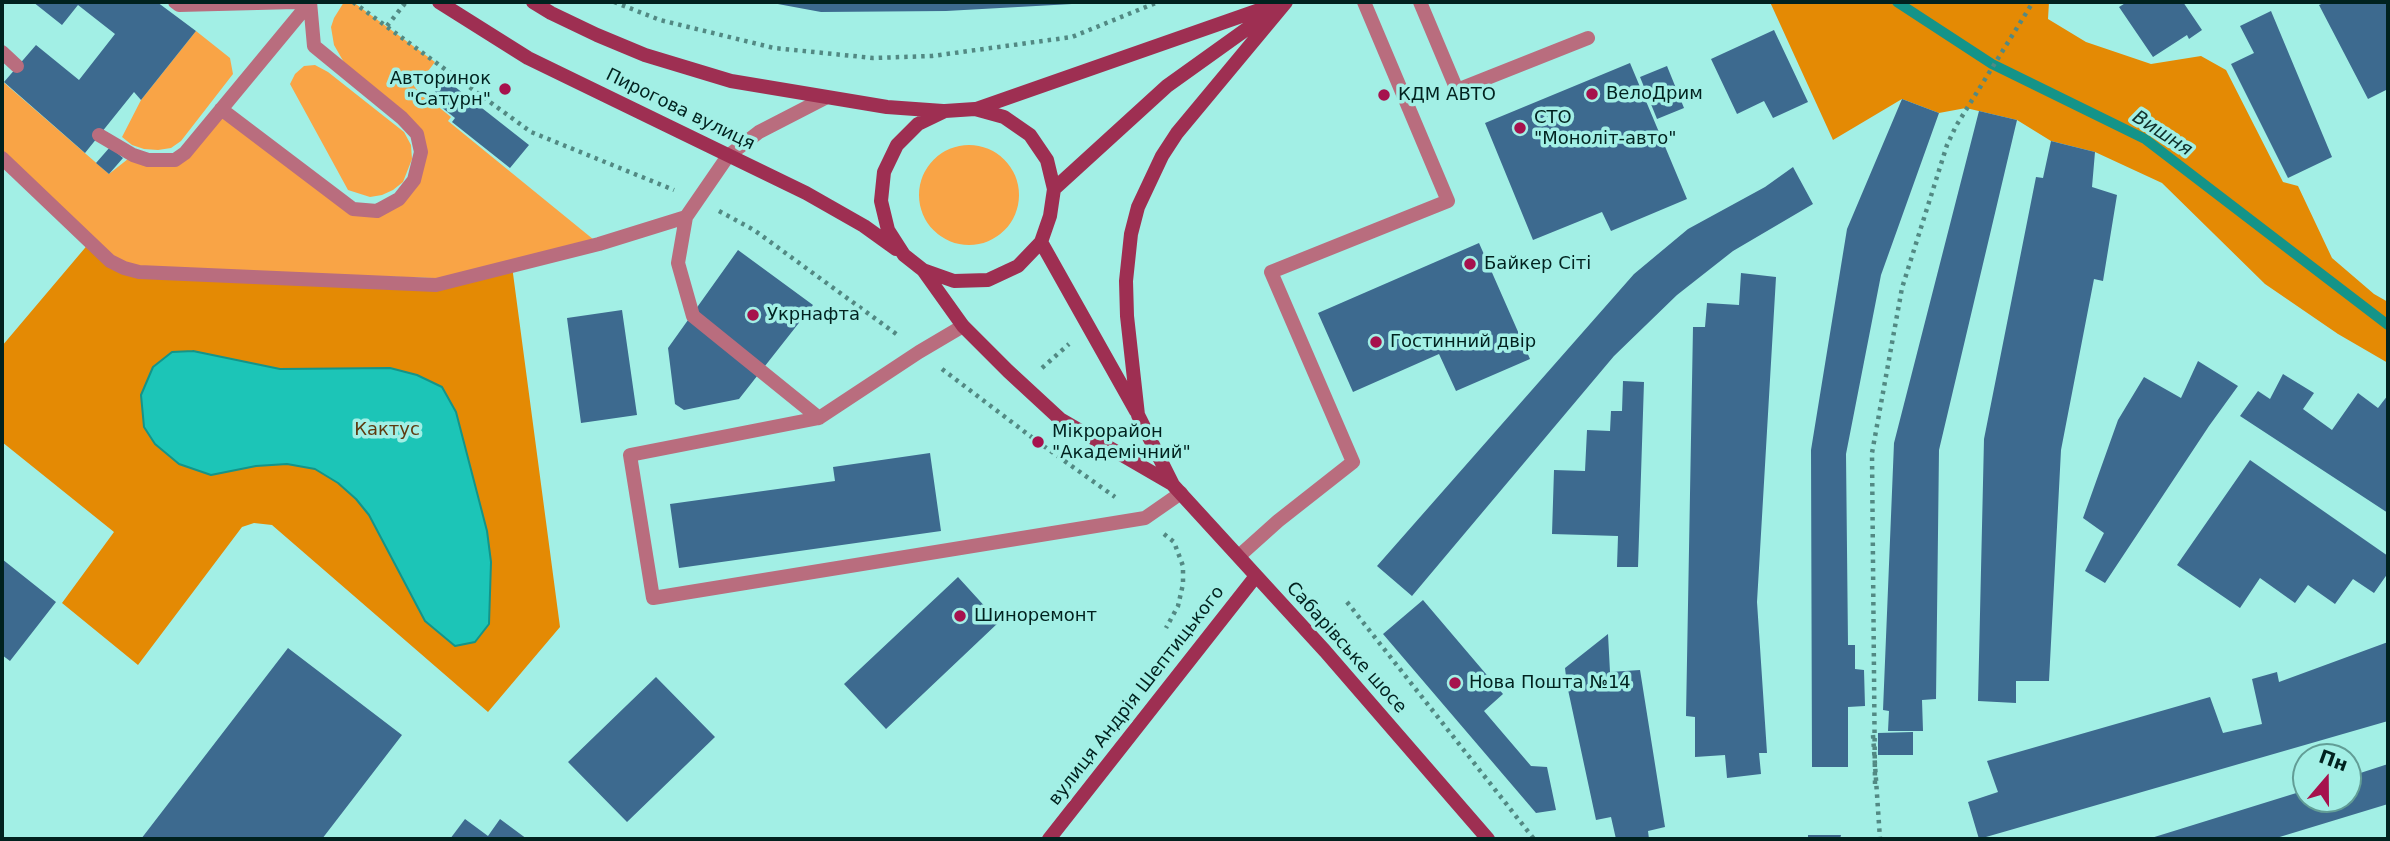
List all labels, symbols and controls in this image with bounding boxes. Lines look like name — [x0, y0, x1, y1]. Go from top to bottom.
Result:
street label: Пирогова вулиця — [602, 65, 758, 155]
place label: Авторинок "Сатурн" — [390, 68, 491, 110]
marker: Авторинок "Сатурн" — [497, 81, 513, 97]
place label: ВелоДрим — [1606, 83, 1703, 105]
place label: КДМ АВТО — [1398, 84, 1496, 106]
marker: ВелоДрим — [1584, 86, 1600, 102]
marker: КДМ АВТО — [1376, 87, 1392, 103]
water label: Вишня — [2128, 106, 2196, 162]
place label: СТО "Моноліт-авто" — [1534, 107, 1677, 150]
marker: СТО "Моноліт-авто" — [1512, 120, 1528, 136]
place label: Байкер Сіті — [1484, 253, 1591, 275]
marker: Байкер Сіті — [1462, 256, 1478, 272]
place label: Укрнафта — [767, 304, 860, 326]
marker: Укрнафта — [745, 307, 761, 323]
place label: Гостинний двір — [1390, 331, 1536, 353]
marker: Гостинний двір — [1368, 334, 1384, 350]
park label: Кактус — [354, 419, 420, 441]
place label: Мікрорайон "Академічний" — [1052, 421, 1191, 464]
marker: Мікрорайон "Академічний" — [1030, 434, 1046, 450]
street label: Сабарівське шосе — [1281, 578, 1411, 718]
street label: вулиця Андрія Шептицького — [1045, 582, 1229, 810]
place label: Шиноремонт — [974, 605, 1097, 627]
marker: Шиноремонт — [952, 608, 968, 624]
place label: Нова Пошта №14 — [1469, 672, 1631, 694]
marker: Нова Пошта №14 — [1447, 675, 1463, 691]
north arrow — [2292, 743, 2362, 813]
text: Пн — [2316, 745, 2351, 775]

